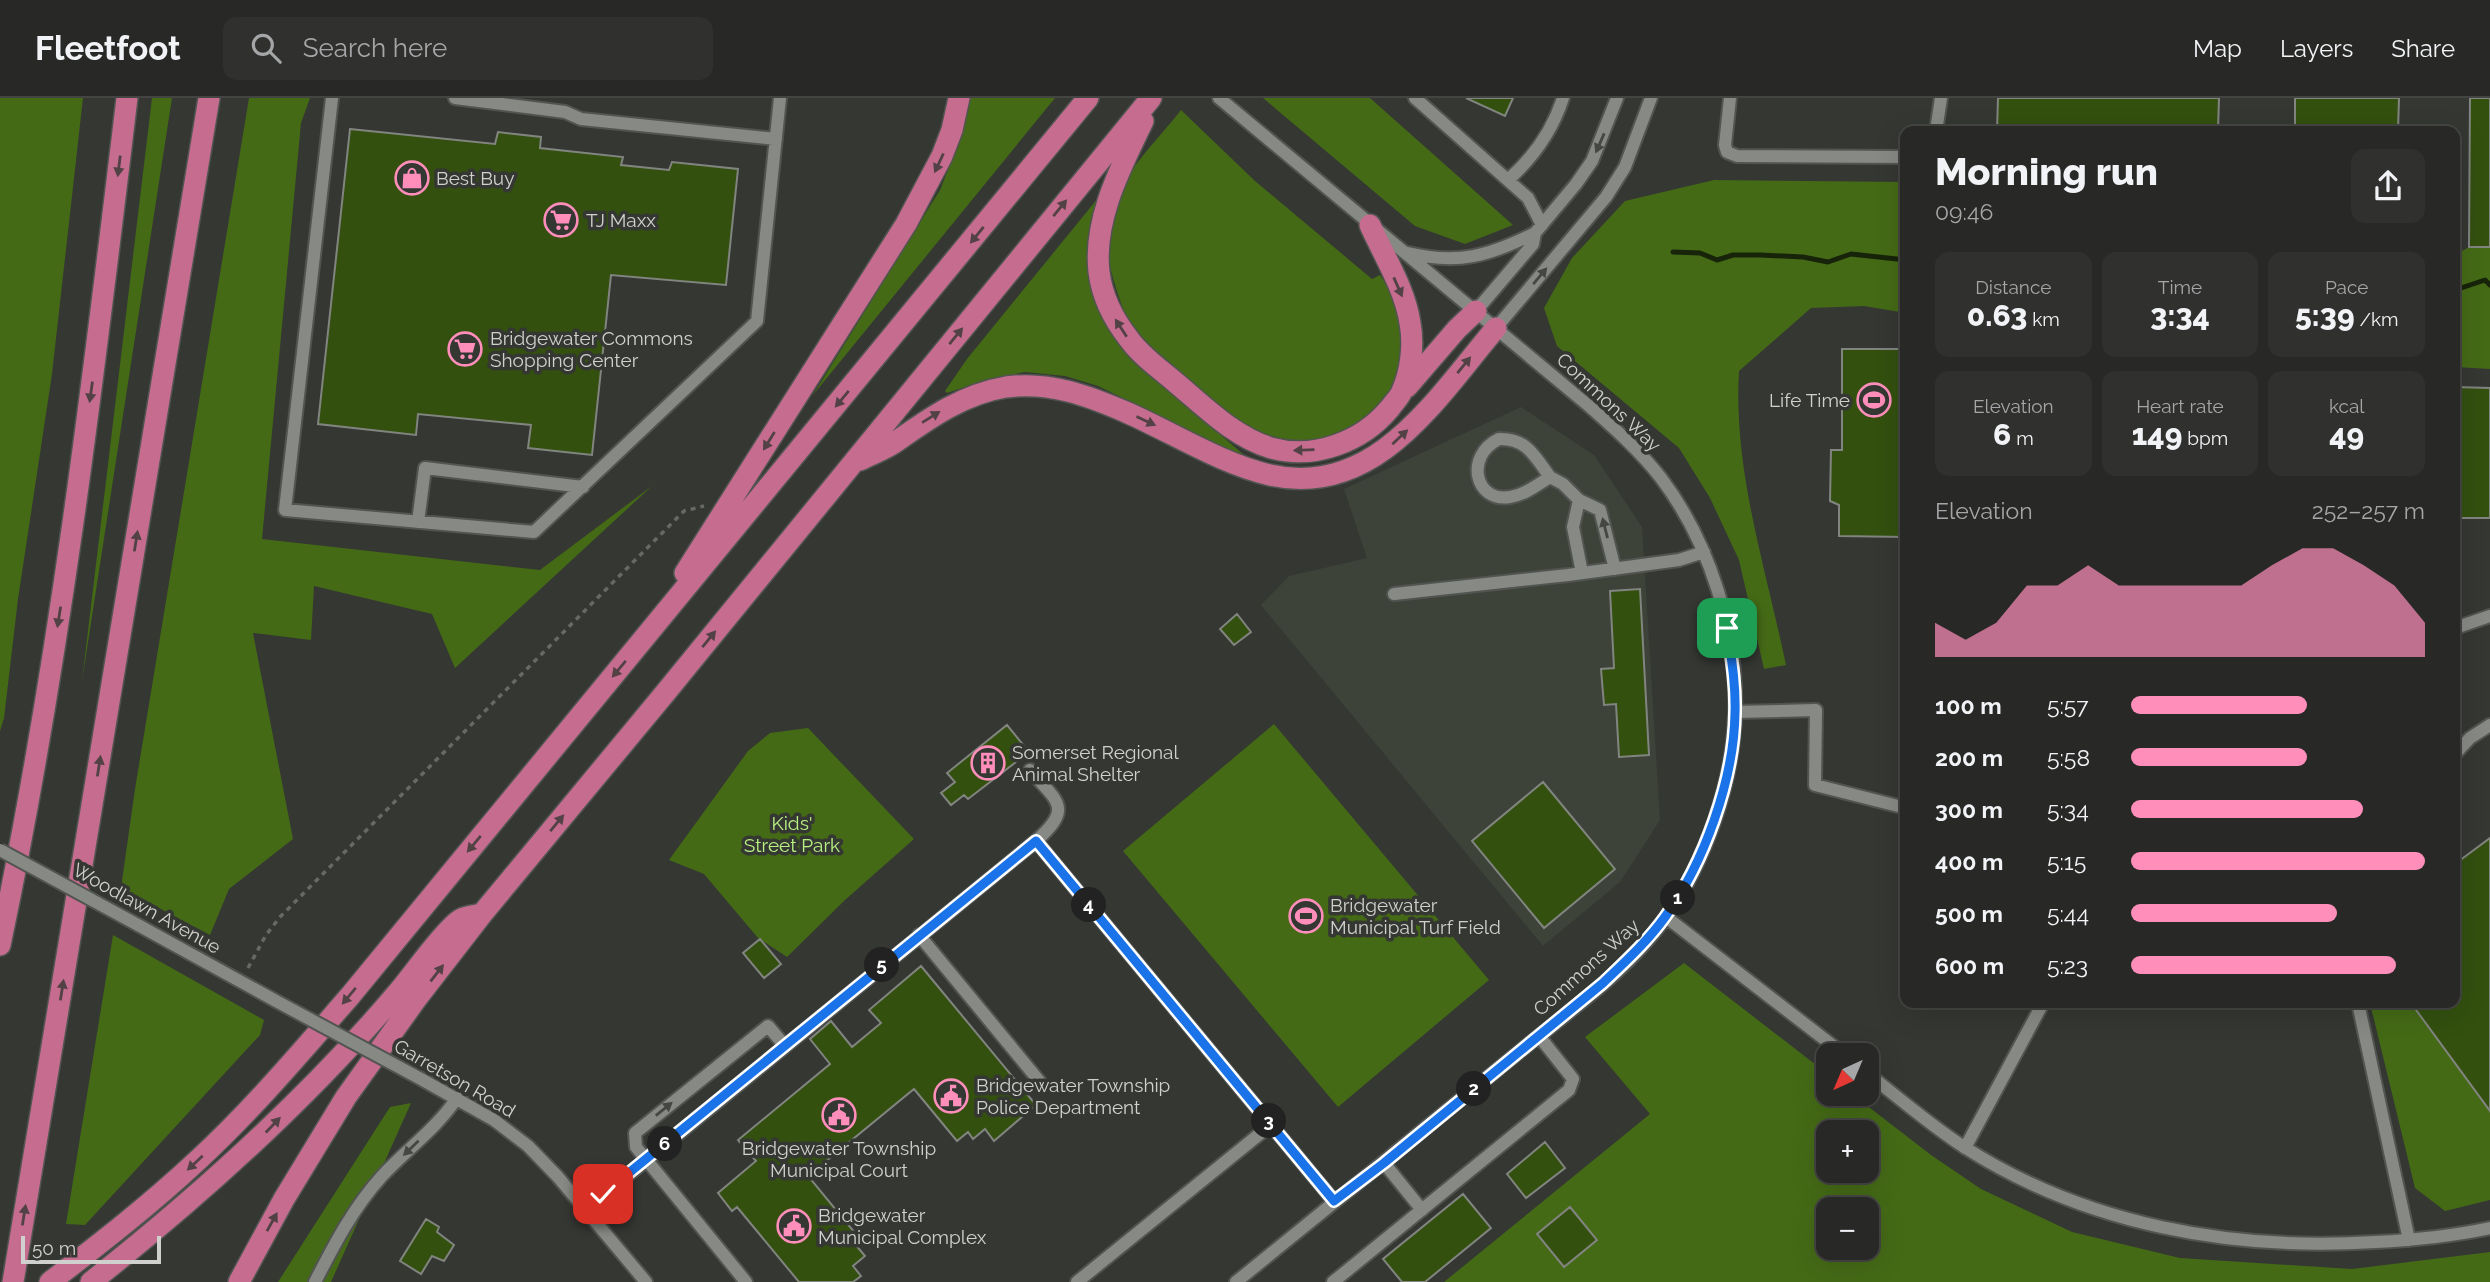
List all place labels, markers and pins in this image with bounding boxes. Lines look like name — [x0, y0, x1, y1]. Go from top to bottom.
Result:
shop icon: Best Buy — [393, 159, 431, 197]
place label: Best Buy — [436, 167, 514, 189]
supermarket icon: TJ Maxx — [542, 201, 580, 239]
place label: TJ Maxx — [586, 209, 656, 231]
place label: Bridgewater Commons Shopping Center — [490, 327, 693, 371]
supermarket icon: Bridgewater Commons Shopping Center — [446, 330, 484, 368]
sports icon: Life Time — [1855, 381, 1893, 419]
place label: Life Time — [1769, 389, 1850, 411]
pin — [1697, 598, 1757, 658]
place label: Somerset Regional Animal Shelter — [1012, 741, 1179, 785]
building icon: Somerset Regional Animal Shelter — [969, 744, 1007, 782]
pin: 1 — [1660, 880, 1696, 916]
pin: 4 — [1072, 888, 1106, 922]
place label: Bridgewater Municipal Turf Field — [1330, 894, 1501, 938]
sports icon: Bridgewater Municipal Turf Field — [1287, 897, 1325, 935]
pin: 5 — [864, 948, 900, 982]
pin: 2 — [1456, 1072, 1492, 1107]
place label: Bridgewater Township Police Department — [976, 1074, 1170, 1118]
public building icon: Bridgewater Township Police Department — [932, 1077, 970, 1115]
public building icon: Bridgewater Township Municipal Court — [820, 1096, 858, 1134]
pin: 3 — [1252, 1104, 1286, 1138]
pin: 6 — [648, 1126, 682, 1162]
place label: Bridgewater Township Municipal Court — [742, 1137, 936, 1181]
pin — [573, 1164, 633, 1224]
place label: Bridgewater Municipal Complex — [818, 1204, 987, 1248]
public building icon: Bridgewater Municipal Complex — [775, 1207, 813, 1245]

